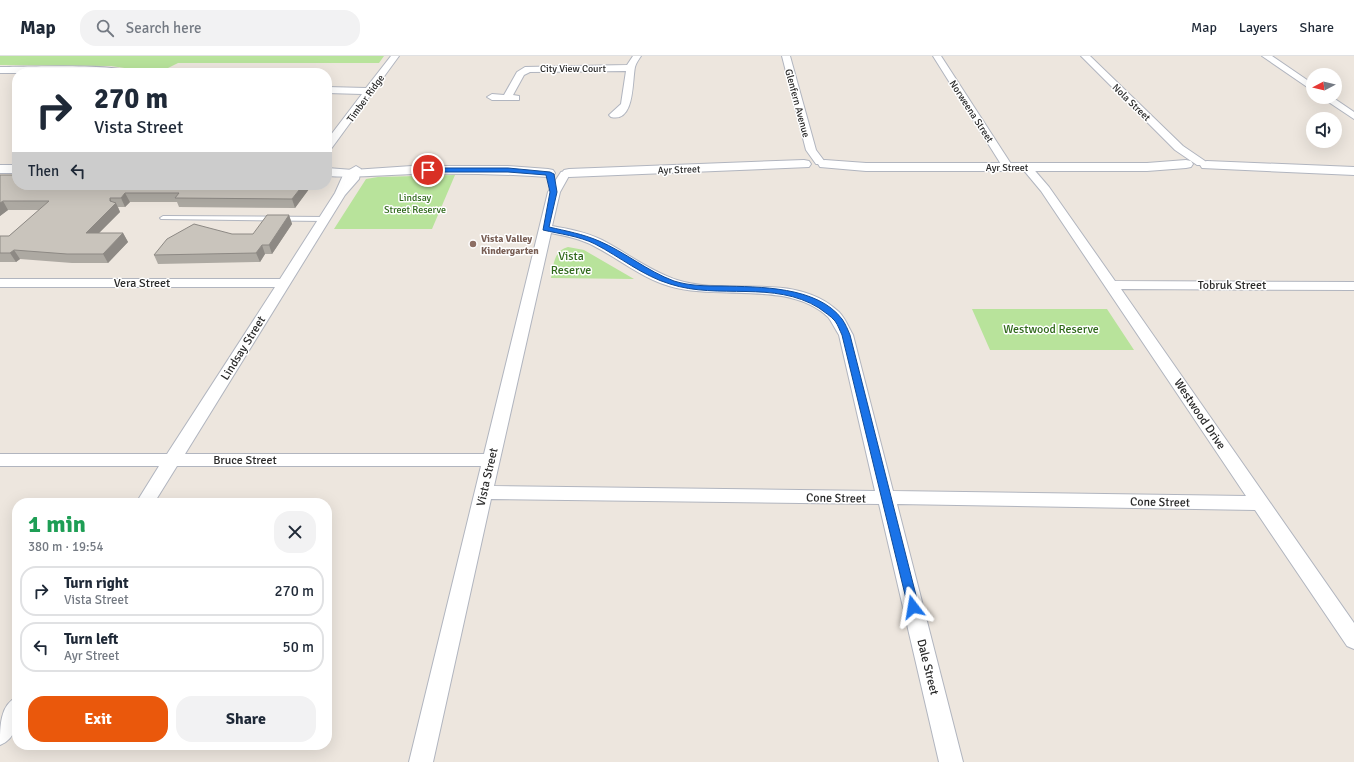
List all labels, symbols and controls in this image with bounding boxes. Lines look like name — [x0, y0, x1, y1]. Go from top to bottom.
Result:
search box — [80, 10, 360, 46]
text: Map — [20, 16, 56, 40]
icon: search — [94, 17, 116, 39]
text: Search here — [126, 19, 201, 37]
text: Map — [1191, 19, 1217, 36]
text: Layers — [1239, 19, 1278, 36]
text: Share — [1300, 19, 1334, 36]
street label: City View Court — [540, 63, 606, 75]
street label: Glenfern Avenue — [782, 68, 812, 139]
north arrow — [1306, 68, 1342, 104]
map controls — [1306, 68, 1342, 148]
street label: Timber Ridge — [344, 72, 387, 125]
street label: Norweena Street — [947, 78, 996, 145]
text: 270 m — [94, 82, 168, 116]
street label: Nola Street — [1110, 82, 1153, 124]
icon: right — [28, 84, 80, 136]
button: sound — [1306, 112, 1342, 148]
text: Vista Street — [94, 116, 183, 138]
pin — [411, 153, 445, 187]
icon: arrive — [417, 159, 439, 181]
icon: left — [67, 160, 89, 182]
text: Then — [28, 162, 59, 180]
street label: Ayr Street — [986, 162, 1029, 174]
street label: Ayr Street — [658, 163, 701, 177]
park label: Lindsay Street Reserve — [384, 192, 446, 216]
place label: Vista Valley Kindergarten — [481, 233, 539, 257]
marker: Vista Valley Kindergarten — [468, 239, 478, 249]
park label: Vista Reserve — [551, 249, 591, 278]
street label: Vera Street — [114, 276, 170, 291]
street label: Tobruk Street — [1198, 278, 1266, 293]
street label: Lindsay Street — [218, 313, 269, 383]
park label: Westwood Reserve — [1003, 322, 1099, 337]
street label: Westwood Drive — [1170, 376, 1229, 453]
street label: Vista Street — [473, 446, 501, 508]
street label: Bruce Street — [213, 453, 277, 468]
street label: Cone Street — [806, 490, 866, 507]
street label: Cone Street — [1130, 494, 1190, 511]
text: 1 min — [28, 509, 86, 539]
button: close — [274, 511, 316, 553]
text: 380 m · 19:54 — [28, 539, 104, 555]
text: Turn right — [64, 574, 129, 592]
icon: right — [30, 580, 52, 602]
text: 270 m — [274, 582, 314, 600]
position arrow — [892, 586, 934, 628]
text: Vista Street — [64, 592, 129, 608]
text: Turn left — [64, 630, 118, 648]
icon: left — [30, 636, 52, 658]
text: 50 m — [283, 638, 314, 656]
street label: Dale Street — [913, 638, 942, 697]
text: Ayr Street — [64, 648, 119, 664]
button: Exit — [28, 696, 168, 742]
button: Share — [176, 696, 316, 742]

